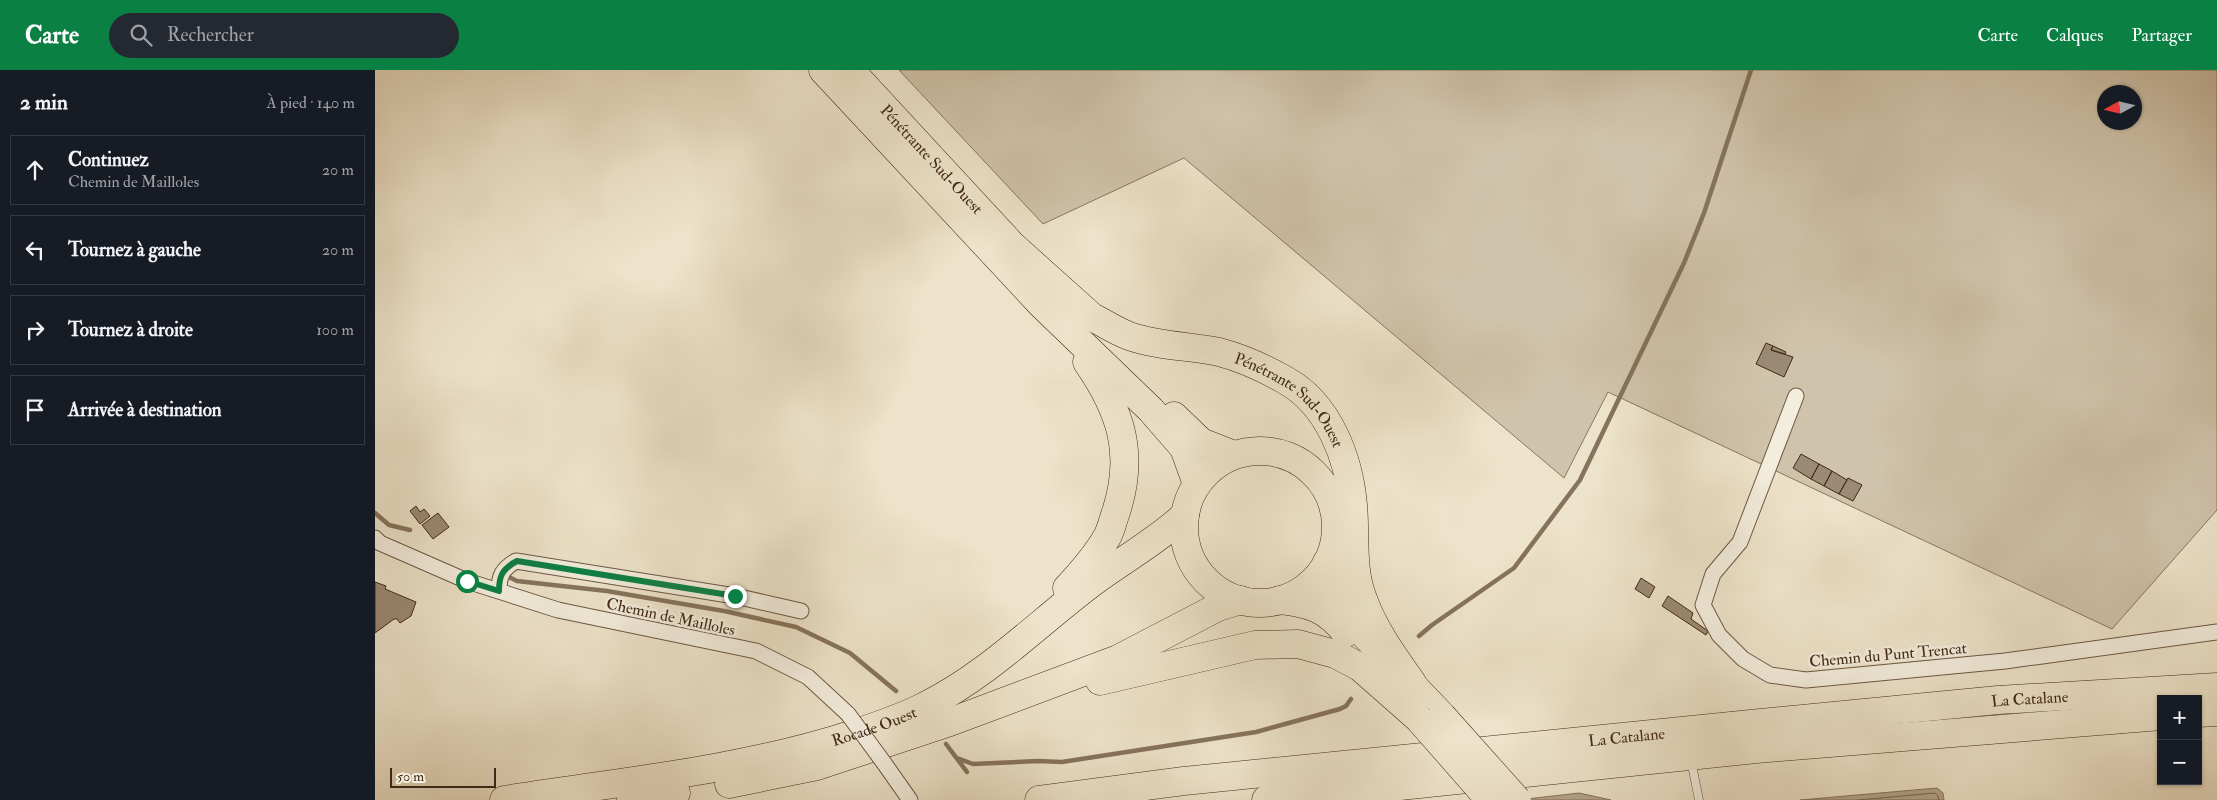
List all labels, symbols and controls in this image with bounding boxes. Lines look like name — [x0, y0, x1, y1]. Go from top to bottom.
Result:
search box — [109, 13, 459, 58]
text: Carte — [25, 20, 79, 51]
icon: search — [127, 21, 155, 49]
text: Rechercher — [167, 23, 254, 47]
text: Carte — [1977, 24, 2018, 47]
text: Calques — [2046, 24, 2103, 47]
text: Partager — [2131, 24, 2192, 47]
north arrow — [2097, 85, 2142, 130]
text: 2 min — [20, 89, 68, 116]
text: À pied · 140 m — [267, 93, 355, 113]
street label: Pénétrante Sud-Ouest — [876, 101, 987, 218]
text: Continuez — [68, 148, 149, 172]
icon: ahead — [21, 156, 49, 184]
text: 20 m — [322, 160, 354, 180]
text: Chemin de Mailloles — [68, 172, 199, 192]
icon: left — [21, 236, 49, 264]
text: Tournez à gauche — [68, 238, 201, 262]
text: 20 m — [322, 240, 354, 260]
icon: right — [21, 316, 49, 344]
text: Tournez à droite — [68, 318, 193, 342]
text: 100 m — [316, 320, 354, 340]
street label: Pénétrante Sud-Ouest — [1231, 348, 1348, 450]
icon: arrive — [21, 396, 49, 424]
text: Arrivée à destination — [68, 398, 222, 422]
route start — [456, 570, 479, 593]
route end — [724, 585, 747, 608]
street label: Chemin de Mailloles — [605, 594, 737, 640]
street label: Chemin du Punt Trencat — [1808, 638, 1968, 672]
street label: La Catalane — [1990, 687, 2069, 712]
map controls — [2157, 695, 2202, 785]
button: + — [2157, 695, 2202, 740]
street label: Rocade Ouest — [829, 703, 920, 751]
street label: La Catalane — [1587, 724, 1666, 751]
button: − — [2157, 740, 2202, 785]
scale bar — [390, 765, 496, 788]
text: 50 m — [397, 768, 424, 785]

